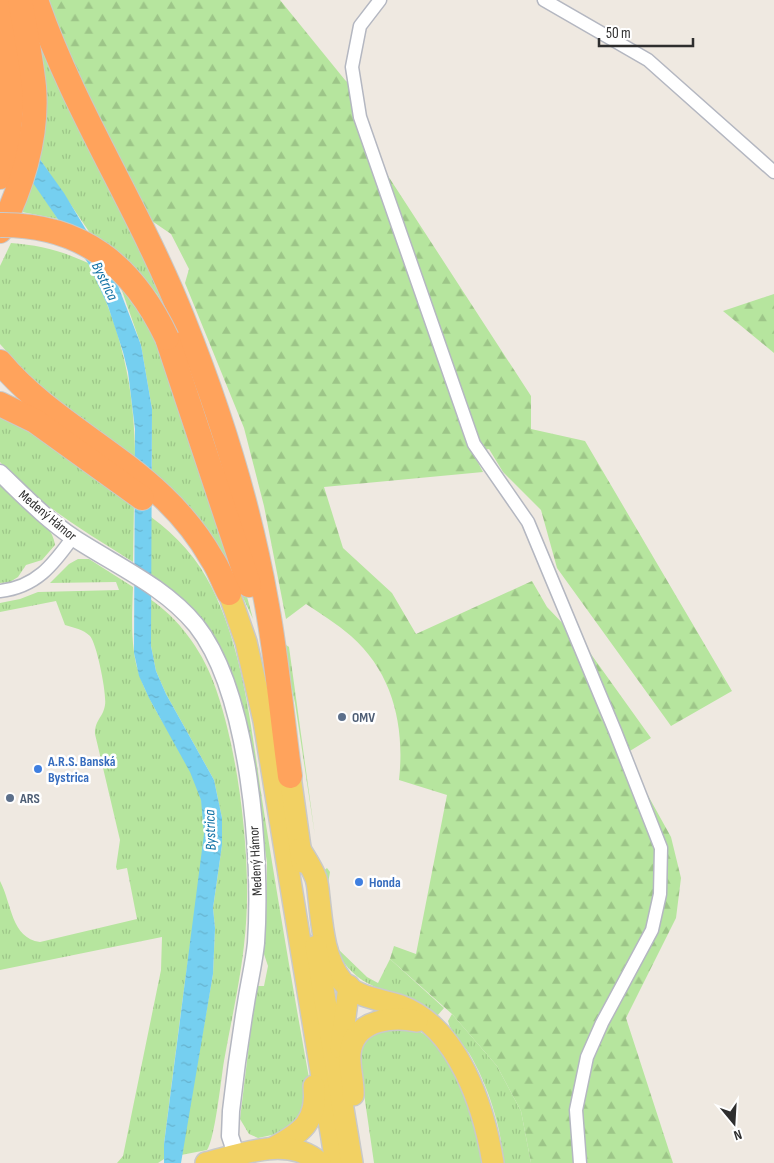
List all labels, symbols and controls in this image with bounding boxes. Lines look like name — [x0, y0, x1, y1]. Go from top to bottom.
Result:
scale bar — [599, 15, 693, 47]
text: 50 m — [606, 24, 631, 43]
water label: Bystrica — [87, 259, 122, 304]
street label: Medený Hámor — [15, 486, 80, 544]
place label: OMV — [352, 709, 375, 726]
marker: OMV — [336, 711, 348, 723]
place label: A.R.S. Banská Bystrica — [47, 753, 116, 786]
marker: A.R.S. Banská Bystrica — [32, 763, 44, 775]
place label: ARS — [19, 790, 40, 807]
marker: ARS — [4, 792, 16, 804]
water label: Bystrica — [200, 809, 221, 851]
street label: Medený Hámor — [245, 825, 266, 897]
place label: Honda — [369, 874, 401, 891]
marker: Honda — [353, 876, 365, 888]
north arrow — [709, 1098, 759, 1148]
text: N — [732, 1126, 744, 1144]

